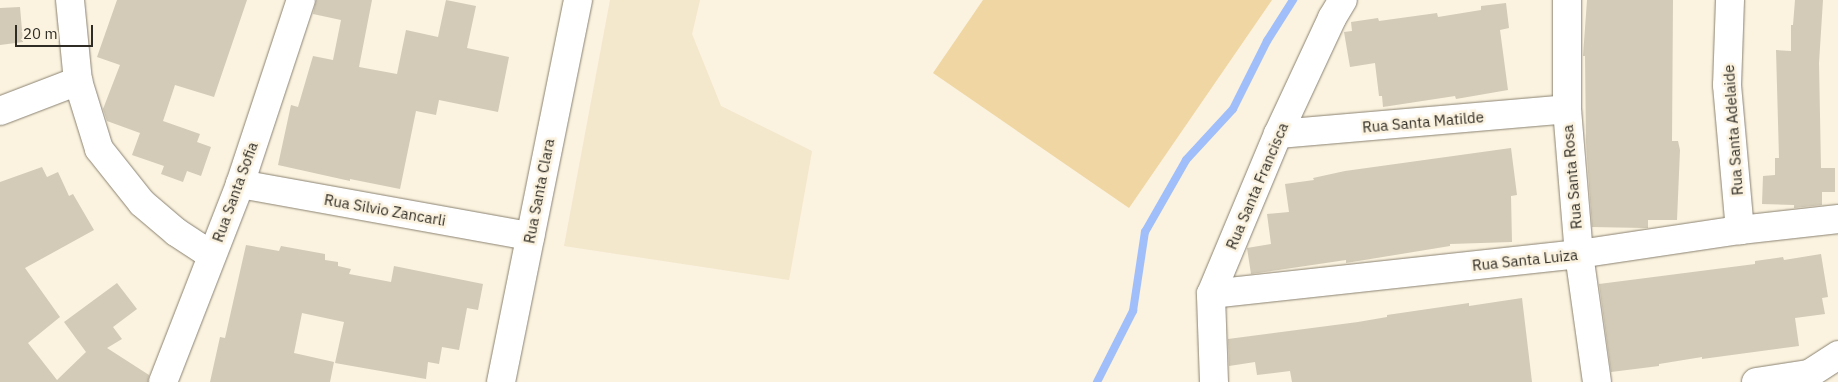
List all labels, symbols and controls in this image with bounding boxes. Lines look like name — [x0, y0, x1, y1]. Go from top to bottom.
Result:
scale bar — [18, 15, 95, 47]
text: 20 m — [23, 24, 58, 43]
street label: Rua Santa Adelaide — [1719, 64, 1747, 196]
street label: Rua Santa Matilde — [1361, 108, 1485, 136]
street label: Rua Santa Francisca — [1222, 120, 1292, 252]
street label: Rua Santa Rosa — [1558, 124, 1586, 230]
street label: Rua Santa Clara — [520, 137, 558, 245]
street label: Rua Santa Sofia — [209, 139, 261, 245]
street label: Rua Silvio Zancarli — [323, 190, 447, 230]
street label: Rua Santa Luiza — [1471, 245, 1579, 275]

